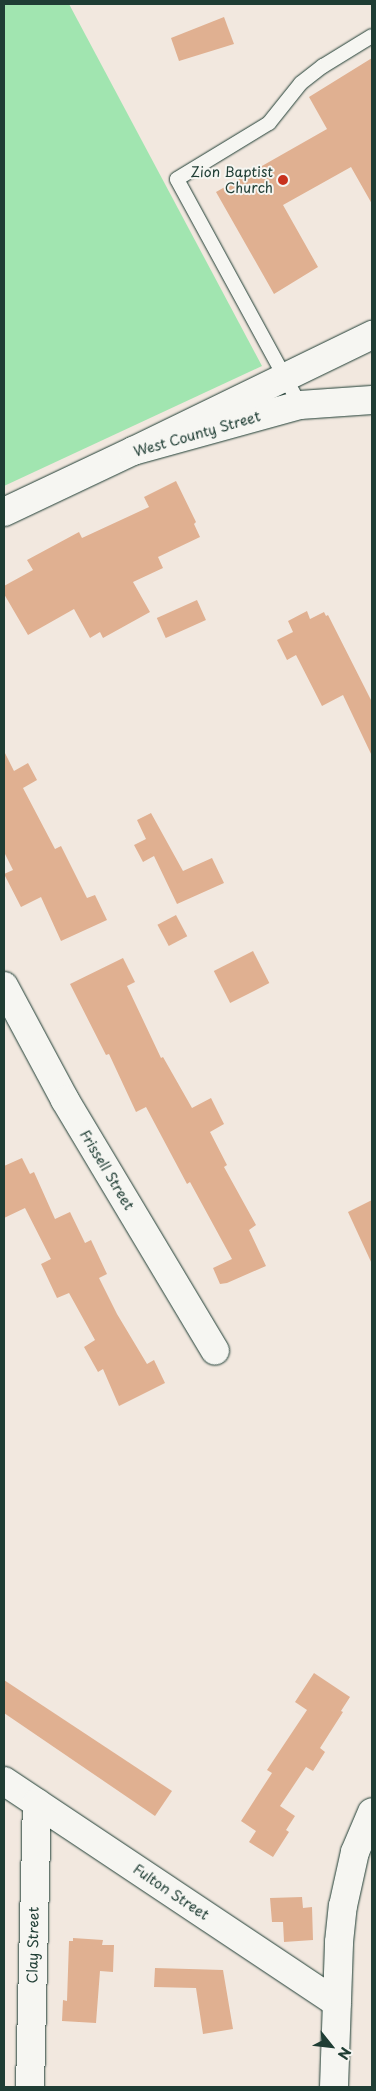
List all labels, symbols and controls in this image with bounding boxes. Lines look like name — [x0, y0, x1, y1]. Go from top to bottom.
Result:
place label: Zion Baptist Church — [190, 164, 273, 196]
marker: Zion Baptist Church — [277, 174, 289, 186]
street label: West County Street — [131, 408, 263, 460]
street label: Frissell Street — [76, 1126, 138, 1214]
street label: Fulton Street — [130, 1861, 212, 1923]
street label: Clay Street — [24, 1906, 42, 1984]
north arrow — [306, 2021, 356, 2071]
text: N — [333, 2044, 356, 2063]

